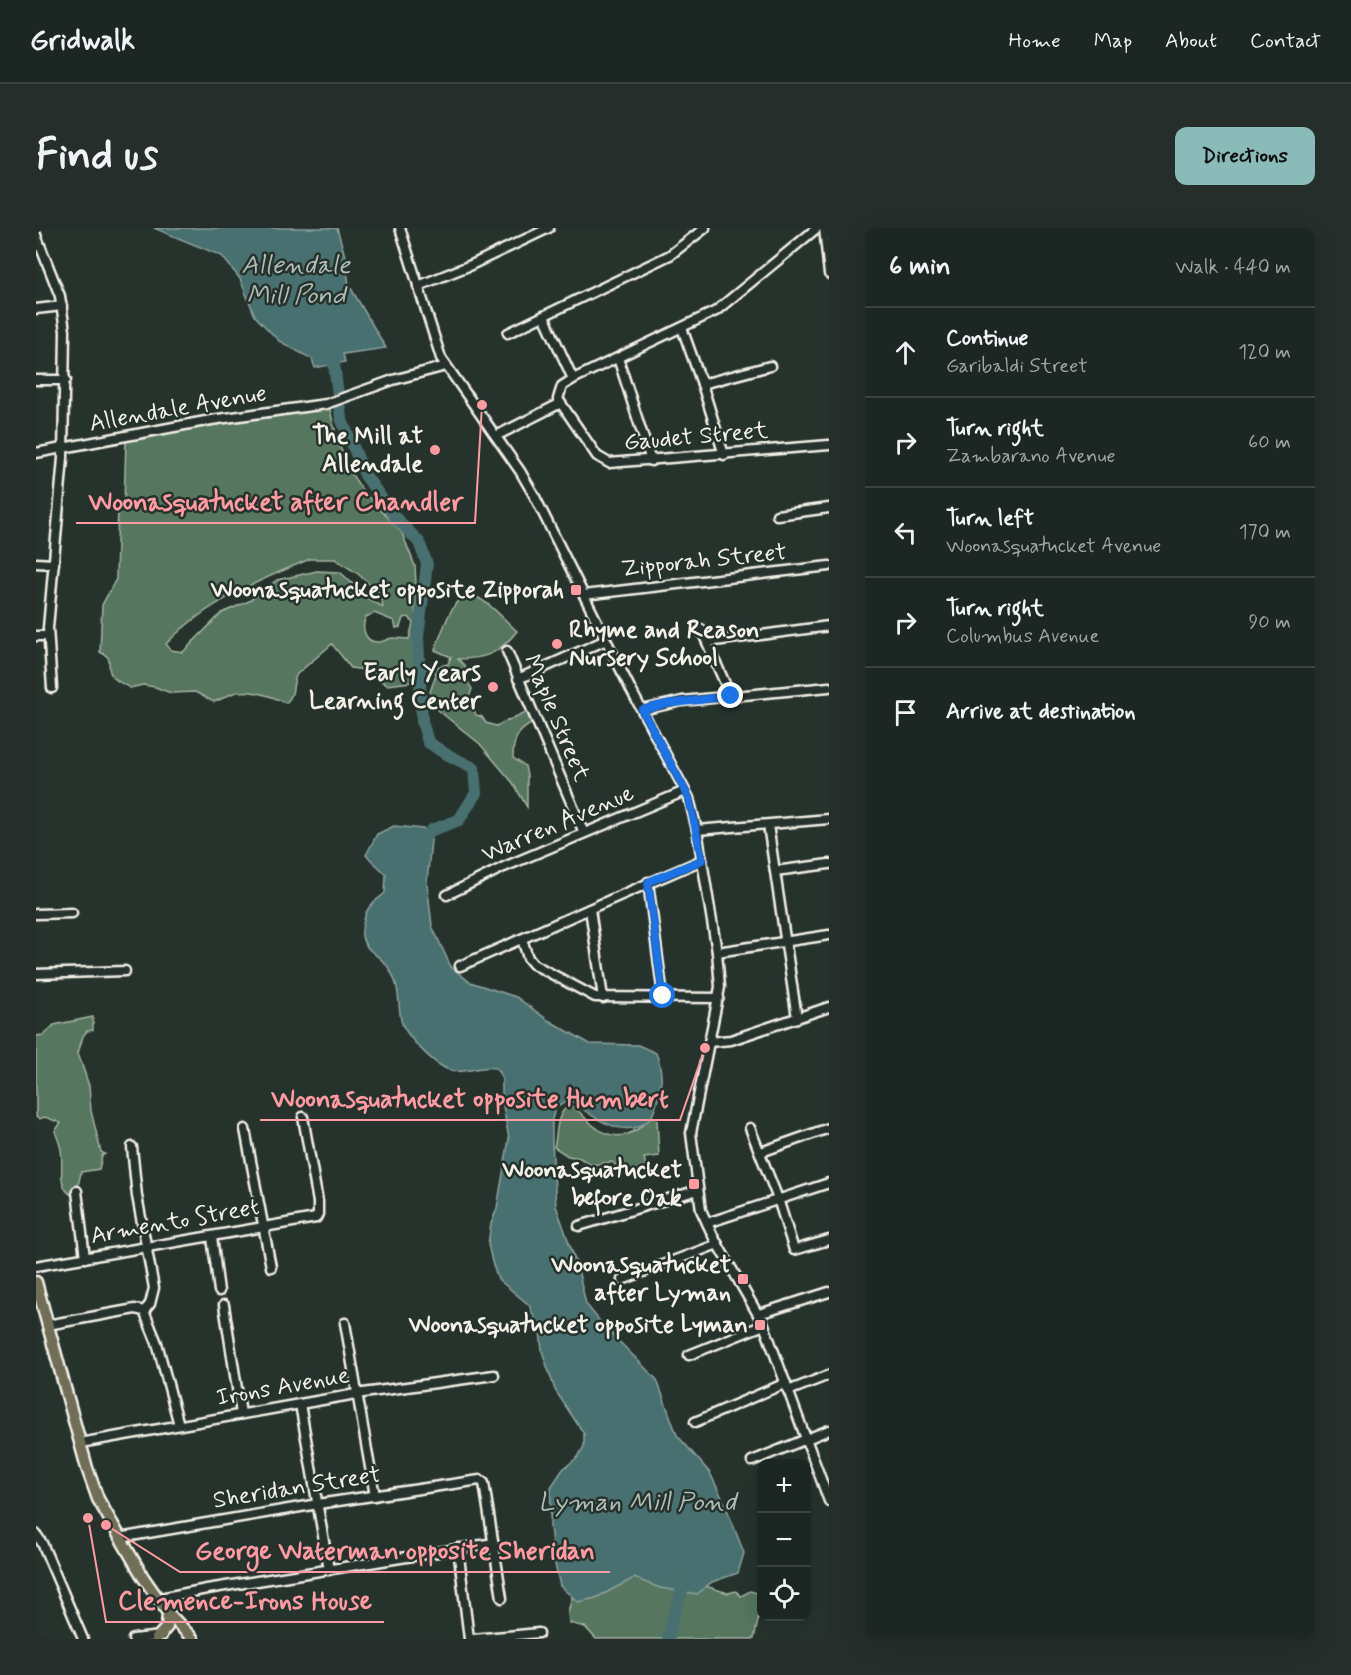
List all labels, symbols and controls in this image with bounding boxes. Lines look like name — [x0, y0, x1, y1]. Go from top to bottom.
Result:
text: Gridwalk — [30, 23, 135, 60]
text: Home — [1009, 27, 1061, 55]
text: Map — [1094, 27, 1132, 55]
text: About — [1165, 27, 1217, 55]
text: Contact — [1250, 27, 1321, 55]
button: Directions — [1175, 127, 1315, 185]
text: Find us — [36, 129, 158, 184]
water label: Allendale Mill Pond — [241, 249, 352, 313]
text: 6 min — [889, 250, 951, 284]
text: Walk · 440 m — [1175, 254, 1291, 281]
text: Continue — [946, 325, 1028, 353]
icon: ahead — [889, 336, 922, 369]
text: 120 m — [1238, 339, 1291, 366]
text: Garibaldi Street — [946, 353, 1088, 380]
street label: Allendale Avenue — [87, 378, 269, 440]
street label: Gaudet Street — [623, 415, 769, 459]
text: Turn right — [946, 415, 1044, 443]
place label: The Mill at Allendale — [312, 421, 424, 480]
icon: right — [889, 426, 922, 459]
text: 60 m — [1248, 429, 1291, 456]
marker: The Mill at Allendale — [428, 443, 442, 457]
text: Zambarano Avenue — [946, 443, 1116, 470]
callout: Woonasquatucket after Chandler — [76, 479, 475, 523]
text: Woonasquatucket after Chandler — [88, 486, 464, 520]
text: Turn left — [946, 505, 1034, 533]
icon: left — [889, 516, 922, 549]
text: 170 m — [1239, 519, 1291, 546]
text: Woonasquatucket Avenue — [946, 533, 1161, 560]
street label: Zipporah Street — [620, 537, 788, 585]
place label: Woonasquatucket opposite Zipporah — [210, 575, 564, 606]
marker: Woonasquatucket opposite Zipporah — [569, 583, 583, 597]
text: Turn right — [946, 595, 1044, 623]
icon: right — [889, 606, 922, 639]
text: 90 m — [1248, 609, 1291, 636]
place label: Rhyme and Reason Nursery School — [569, 615, 760, 674]
text: Columbus Avenue — [946, 623, 1099, 650]
marker: Rhyme and Reason Nursery School — [550, 637, 564, 651]
street label: Maple Street — [515, 650, 597, 786]
place label: Early Years Learning Center — [309, 658, 482, 720]
marker: Early Years Learning Center — [486, 680, 500, 694]
route end — [717, 682, 743, 708]
icon: arrive — [889, 696, 922, 729]
text: Arrive at destination — [946, 698, 1136, 726]
street label: Warren Avenue — [477, 778, 639, 870]
route start — [649, 982, 675, 1008]
callout: Woonasquatucket opposite Humbert — [260, 1076, 680, 1120]
text: Woonasquatucket opposite Humbert — [270, 1083, 669, 1117]
place label: Woonasquatucket before Oak — [501, 1155, 683, 1216]
marker: Woonasquatucket before Oak — [687, 1177, 701, 1191]
street label: Armento Street — [88, 1192, 262, 1252]
place label: Woonasquatucket after Lyman — [550, 1250, 732, 1309]
marker: Woonasquatucket after Lyman — [736, 1272, 750, 1286]
place label: Woonasquatucket opposite Lyman — [408, 1310, 748, 1341]
marker: Woonasquatucket opposite Lyman — [753, 1318, 767, 1332]
street label: Irons Avenue — [214, 1360, 352, 1414]
street label: Sheridan Street — [211, 1459, 383, 1517]
map controls — [757, 1459, 811, 1621]
button: + — [757, 1459, 811, 1513]
water label: Lyman Mill Pond — [538, 1486, 739, 1520]
button: − — [757, 1513, 811, 1567]
callout: George Waterman opposite Sheridan — [180, 1528, 610, 1572]
text: George Waterman opposite Sheridan — [195, 1535, 595, 1572]
button: locate — [757, 1567, 811, 1621]
callout: Clemence-Irons House — [106, 1578, 384, 1622]
text: Clemence-Irons House — [118, 1585, 372, 1619]

